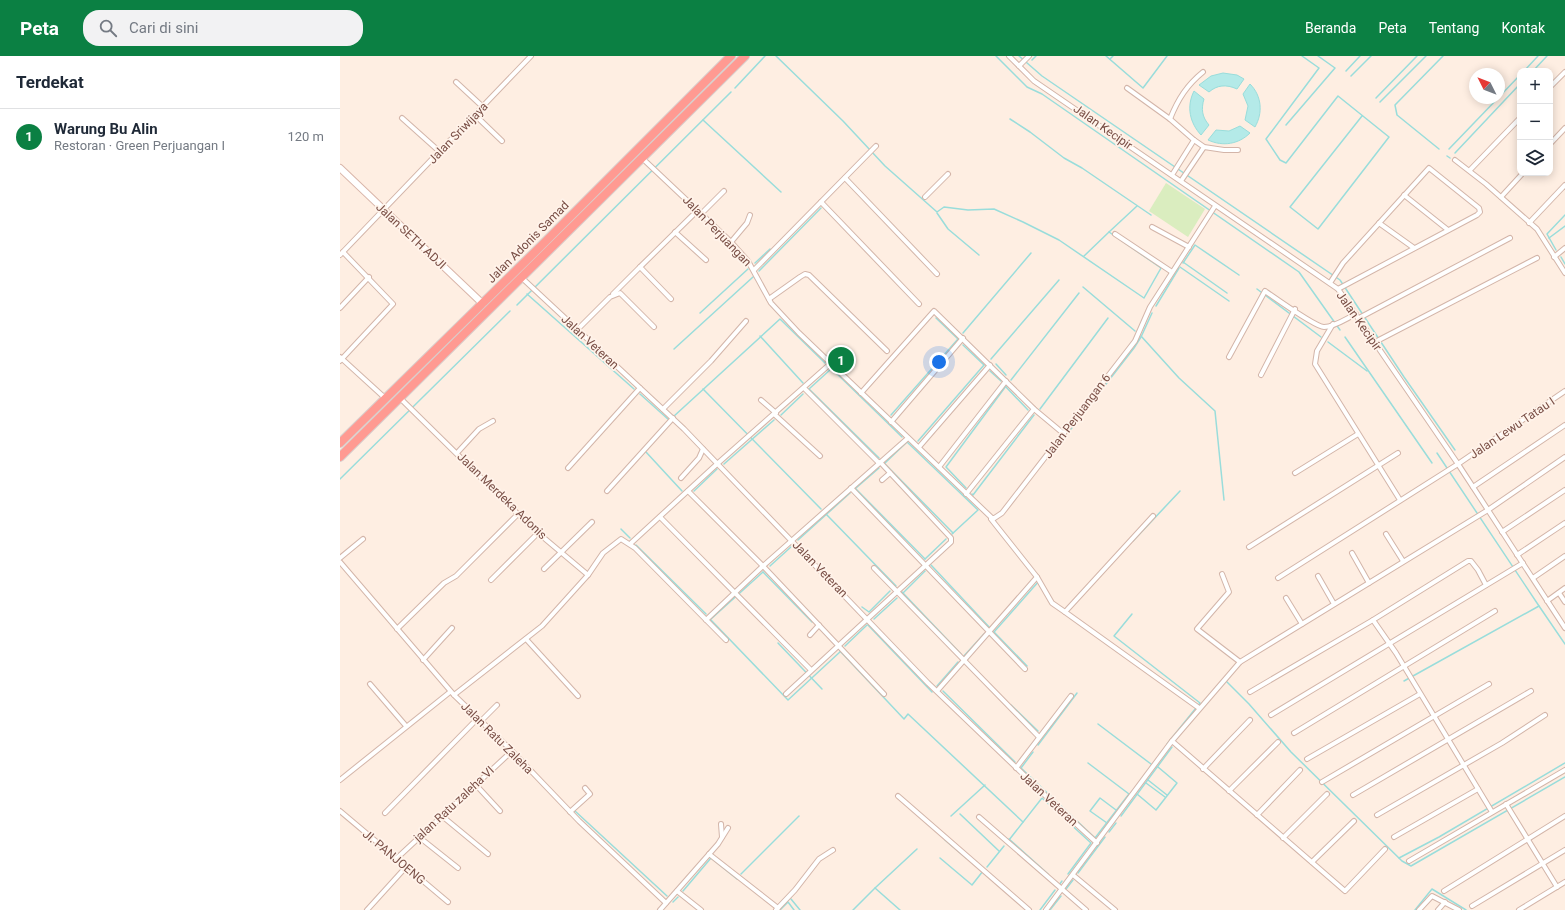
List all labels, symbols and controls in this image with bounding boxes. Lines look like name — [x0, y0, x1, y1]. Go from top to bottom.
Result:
search box — [83, 10, 363, 46]
text: Peta — [20, 17, 59, 40]
icon: search — [97, 17, 119, 39]
text: Cari di sini — [129, 19, 199, 37]
text: Beranda — [1305, 20, 1356, 36]
text: Peta — [1378, 20, 1407, 36]
text: Tentang — [1429, 20, 1479, 36]
text: Kontak — [1501, 20, 1545, 36]
north arrow — [1469, 68, 1505, 104]
map controls — [1517, 68, 1553, 176]
button: + — [1517, 68, 1553, 104]
text: Terdekat — [16, 72, 84, 92]
street label: Jalan Sriwijaya — [425, 99, 491, 167]
street label: Jalan Kecipir — [1071, 102, 1135, 152]
button: − — [1517, 104, 1553, 140]
text: Warung Bu Alin — [54, 120, 158, 138]
text: 1 — [25, 129, 33, 144]
text: 120 m — [287, 129, 324, 144]
text: Restoran · Green Perjuangan I — [54, 138, 225, 153]
button: layers — [1517, 140, 1553, 176]
street label: Jalan Perjuangan — [680, 193, 754, 269]
street label: Jalan Adonis Samad — [484, 198, 572, 286]
street label: Jalan SETH ADJI — [373, 200, 449, 272]
street label: Jalan Kecipir — [1334, 289, 1384, 353]
street label: Jalan Veteran — [558, 312, 622, 372]
pin: 1 — [828, 345, 854, 375]
your location — [929, 352, 949, 372]
street label: Jalan Perjuangan 6 — [1041, 371, 1114, 461]
street label: Jalan Lewu Tatau I — [1467, 394, 1557, 462]
street label: Jalan Merdeka Adonis — [454, 450, 550, 542]
street label: Jalan Veteran — [790, 538, 850, 600]
street label: Jalan Ratu Zaleha — [458, 699, 536, 777]
street label: jalan Ratu zaleha VI — [410, 763, 497, 845]
street label: Jalan Veteran — [1017, 769, 1081, 829]
street label: Jl. PANJOENG — [360, 827, 428, 887]

